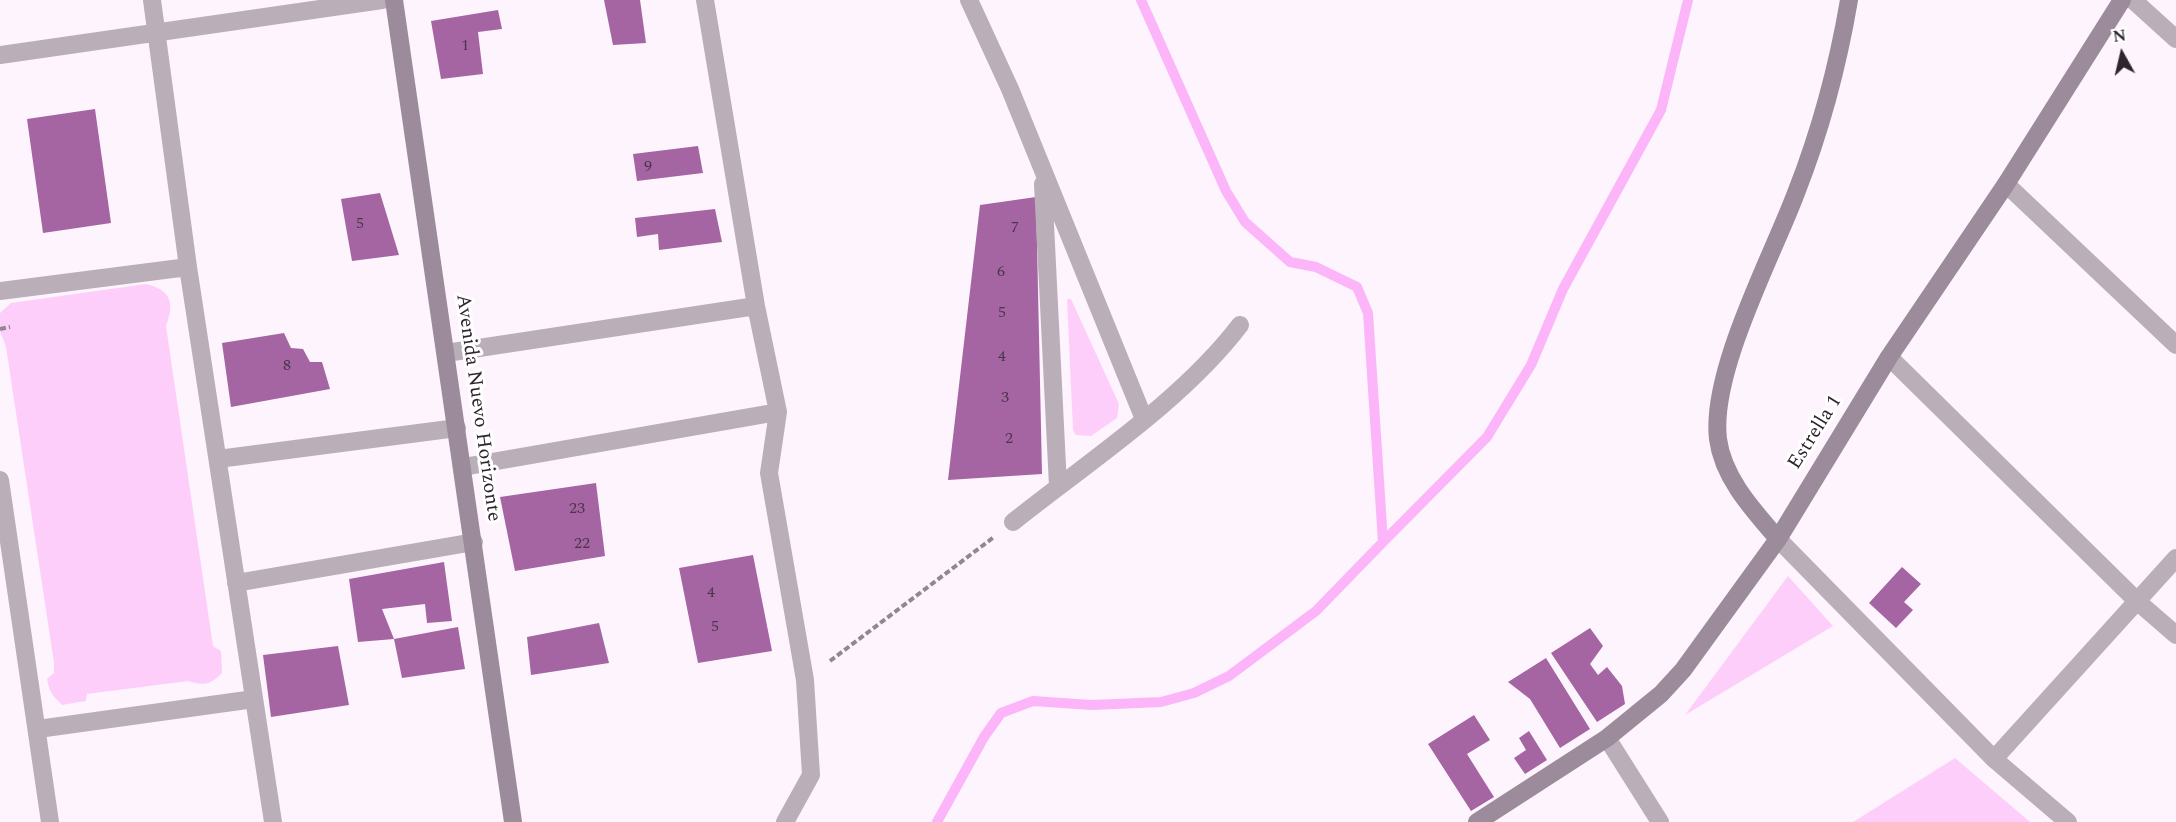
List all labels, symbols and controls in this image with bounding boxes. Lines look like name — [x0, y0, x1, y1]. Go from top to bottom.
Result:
text: N — [2111, 23, 2128, 49]
north arrow — [2092, 24, 2152, 84]
house number: 1 — [461, 37, 469, 57]
house number: 9 — [644, 158, 652, 178]
house number: 5 — [356, 215, 364, 235]
house number: 7 — [1011, 219, 1019, 239]
house number: 6 — [997, 263, 1005, 283]
street label: Avenida Nuevo Horizonte — [449, 293, 505, 523]
house number: 5 — [998, 304, 1006, 324]
house number: 4 — [998, 348, 1006, 368]
house number: 8 — [283, 357, 291, 377]
house number: 3 — [1001, 389, 1009, 409]
street label: Estrella 1 — [1784, 391, 1848, 475]
house number: 2 — [1005, 430, 1013, 450]
house number: 23 — [569, 500, 585, 520]
house number: 22 — [574, 535, 590, 555]
house number: 4 — [707, 584, 715, 604]
house number: 5 — [711, 618, 719, 638]

